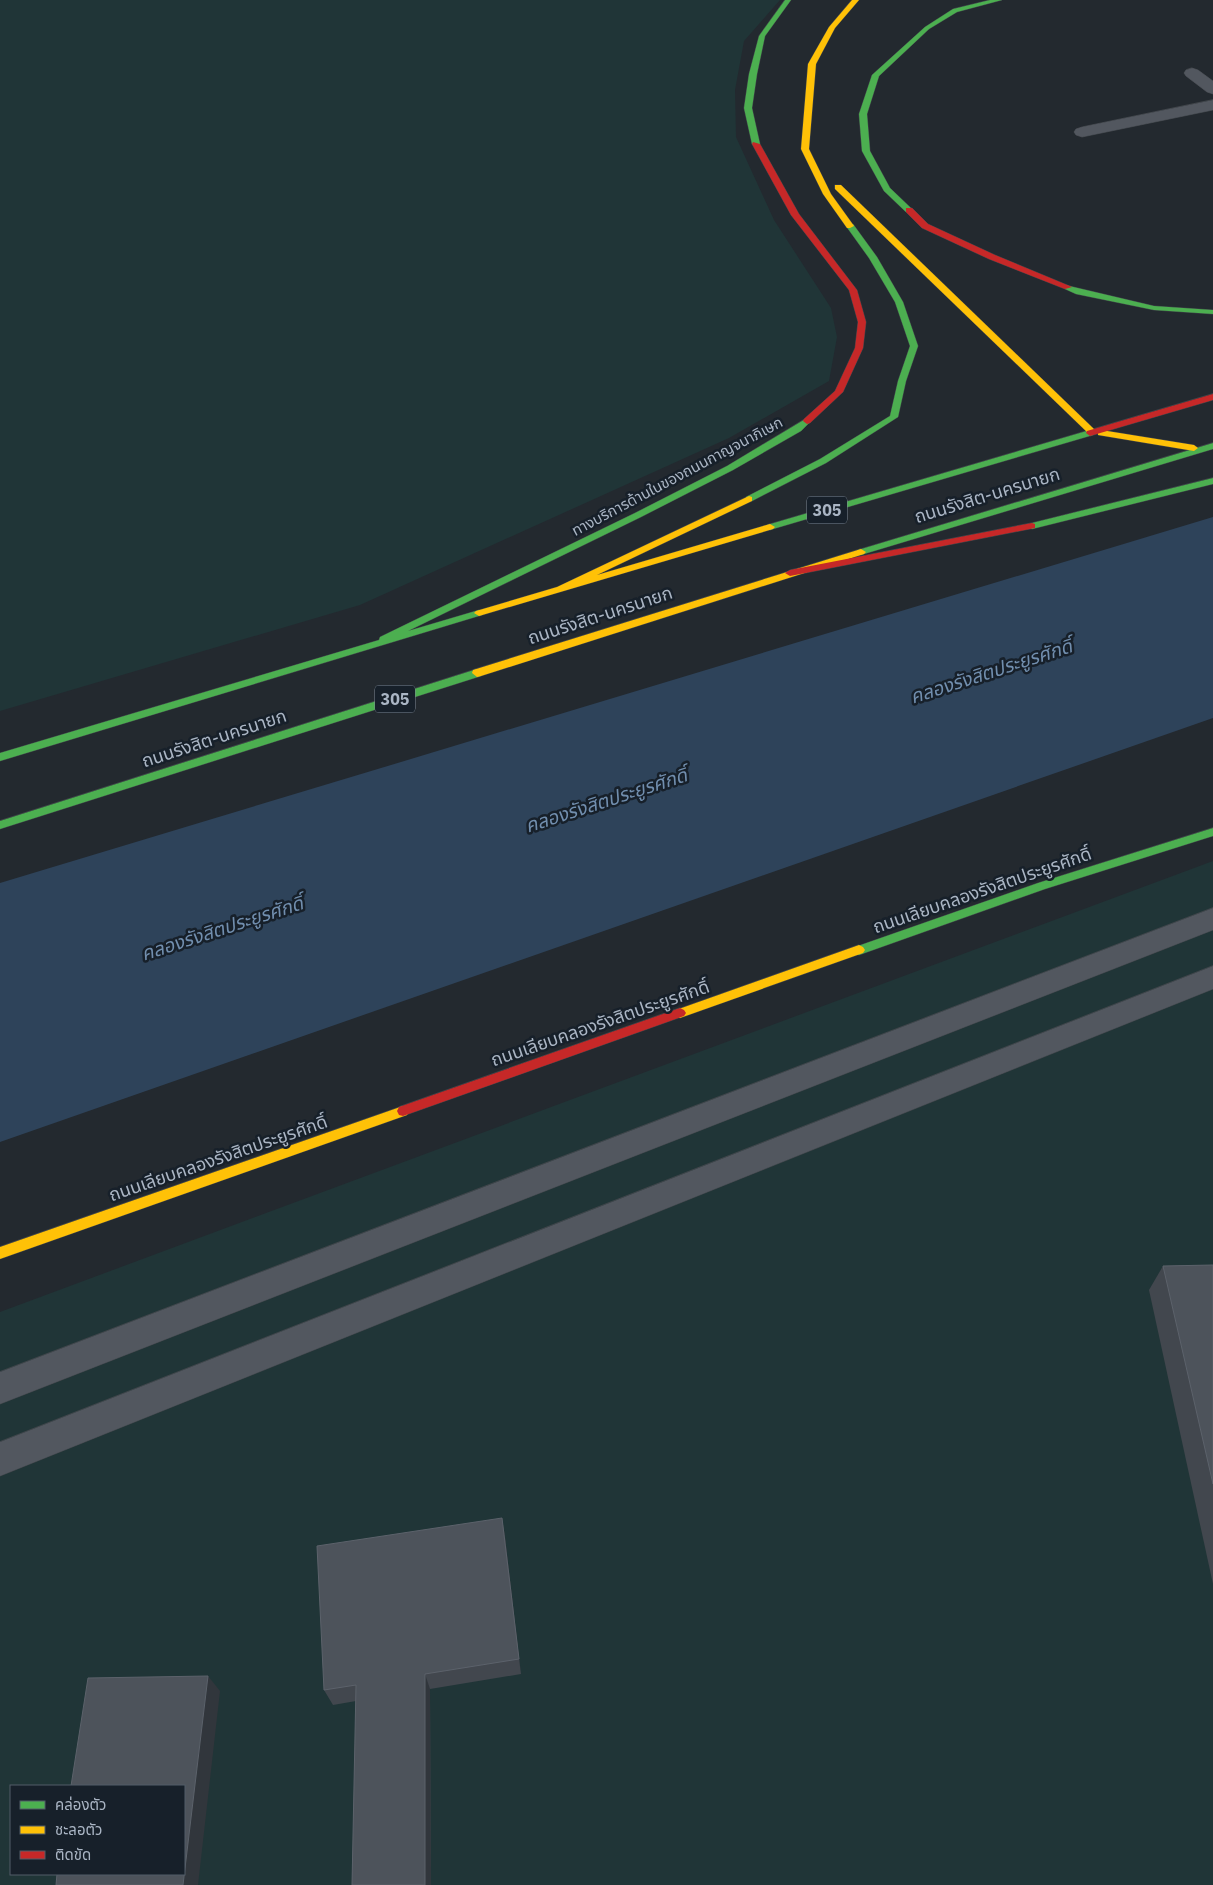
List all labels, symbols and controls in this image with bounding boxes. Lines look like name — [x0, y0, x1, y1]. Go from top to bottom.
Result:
street label: ทางบริการด้านในของถนนกาญจนาภิเษก — [568, 412, 786, 540]
street label: ถนนรังสิต-นครนายก — [911, 462, 1063, 528]
road number: 305 — [807, 496, 847, 524]
street label: ถนนรังสิต-นครนายก — [525, 581, 675, 649]
water label: คลองรังสิตประยูรศักดิ์ — [907, 632, 1080, 709]
road number: 305 — [375, 686, 415, 712]
street label: ถนนรังสิต-นครนายก — [139, 704, 289, 772]
water label: คลองรังสิตประยูรศักดิ์ — [522, 761, 695, 838]
street label: ถนนเลียบคลองรังสิตประยูรศักดิ์ — [870, 842, 1095, 939]
water label: คลองรังสิตประยูรศักดิ์ — [138, 889, 311, 966]
street label: ถนนเลียบคลองรังสิตประยูรศักดิ์ — [488, 975, 713, 1072]
street label: ถนนเลียบคลองรังสิตประยูรศักดิ์ — [106, 1110, 331, 1207]
legend — [10, 1785, 185, 1875]
text: คล่องตัว — [55, 1795, 106, 1814]
text: ชะลอตัว — [55, 1820, 102, 1839]
text: ติดขัด — [55, 1845, 91, 1864]

